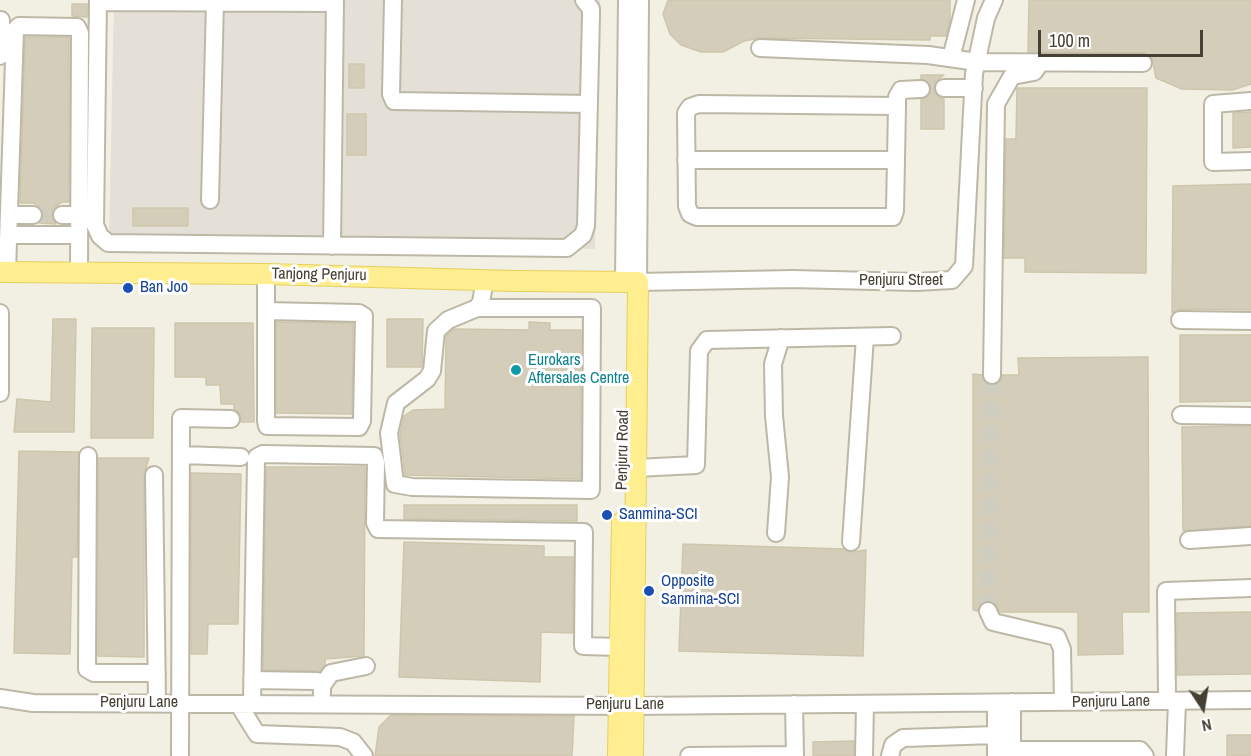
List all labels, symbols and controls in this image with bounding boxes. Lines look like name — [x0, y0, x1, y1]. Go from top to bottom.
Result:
scale bar — [1041, 18, 1206, 56]
text: 100 m — [1049, 28, 1090, 53]
street label: Tanjong Penjuru — [271, 265, 367, 285]
street label: Penjuru Street — [859, 271, 943, 291]
place label: Ban Joo — [140, 278, 188, 298]
marker: Ban Joo — [121, 281, 135, 295]
place label: Eurokars Aftersales Centre — [528, 351, 629, 389]
marker: Eurokars Aftersales Centre — [509, 363, 523, 377]
street label: Penjuru Road — [613, 410, 633, 490]
place label: Sanmina-SCI — [619, 505, 698, 525]
marker: Sanmina-SCI — [600, 508, 614, 522]
place label: Opposite Sanmina-SCI — [661, 572, 740, 610]
marker: Opposite Sanmina-SCI — [642, 584, 656, 598]
north arrow — [1173, 678, 1233, 738]
street label: Penjuru Lane — [1072, 692, 1150, 712]
street label: Penjuru Lane — [100, 693, 178, 713]
street label: Penjuru Lane — [586, 695, 664, 715]
text: N — [1200, 714, 1214, 737]

